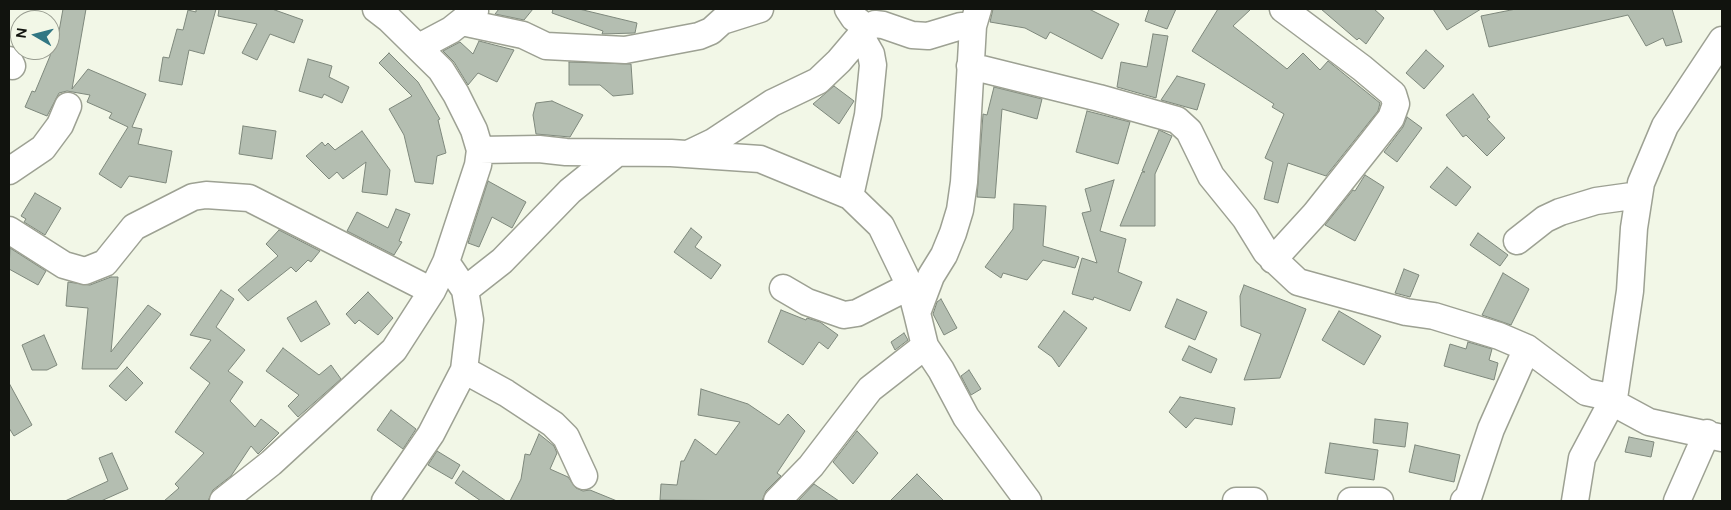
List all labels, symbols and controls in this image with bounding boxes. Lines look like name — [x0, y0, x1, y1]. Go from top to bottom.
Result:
north arrow — [10, 10, 60, 60]
text: N — [12, 27, 31, 39]

